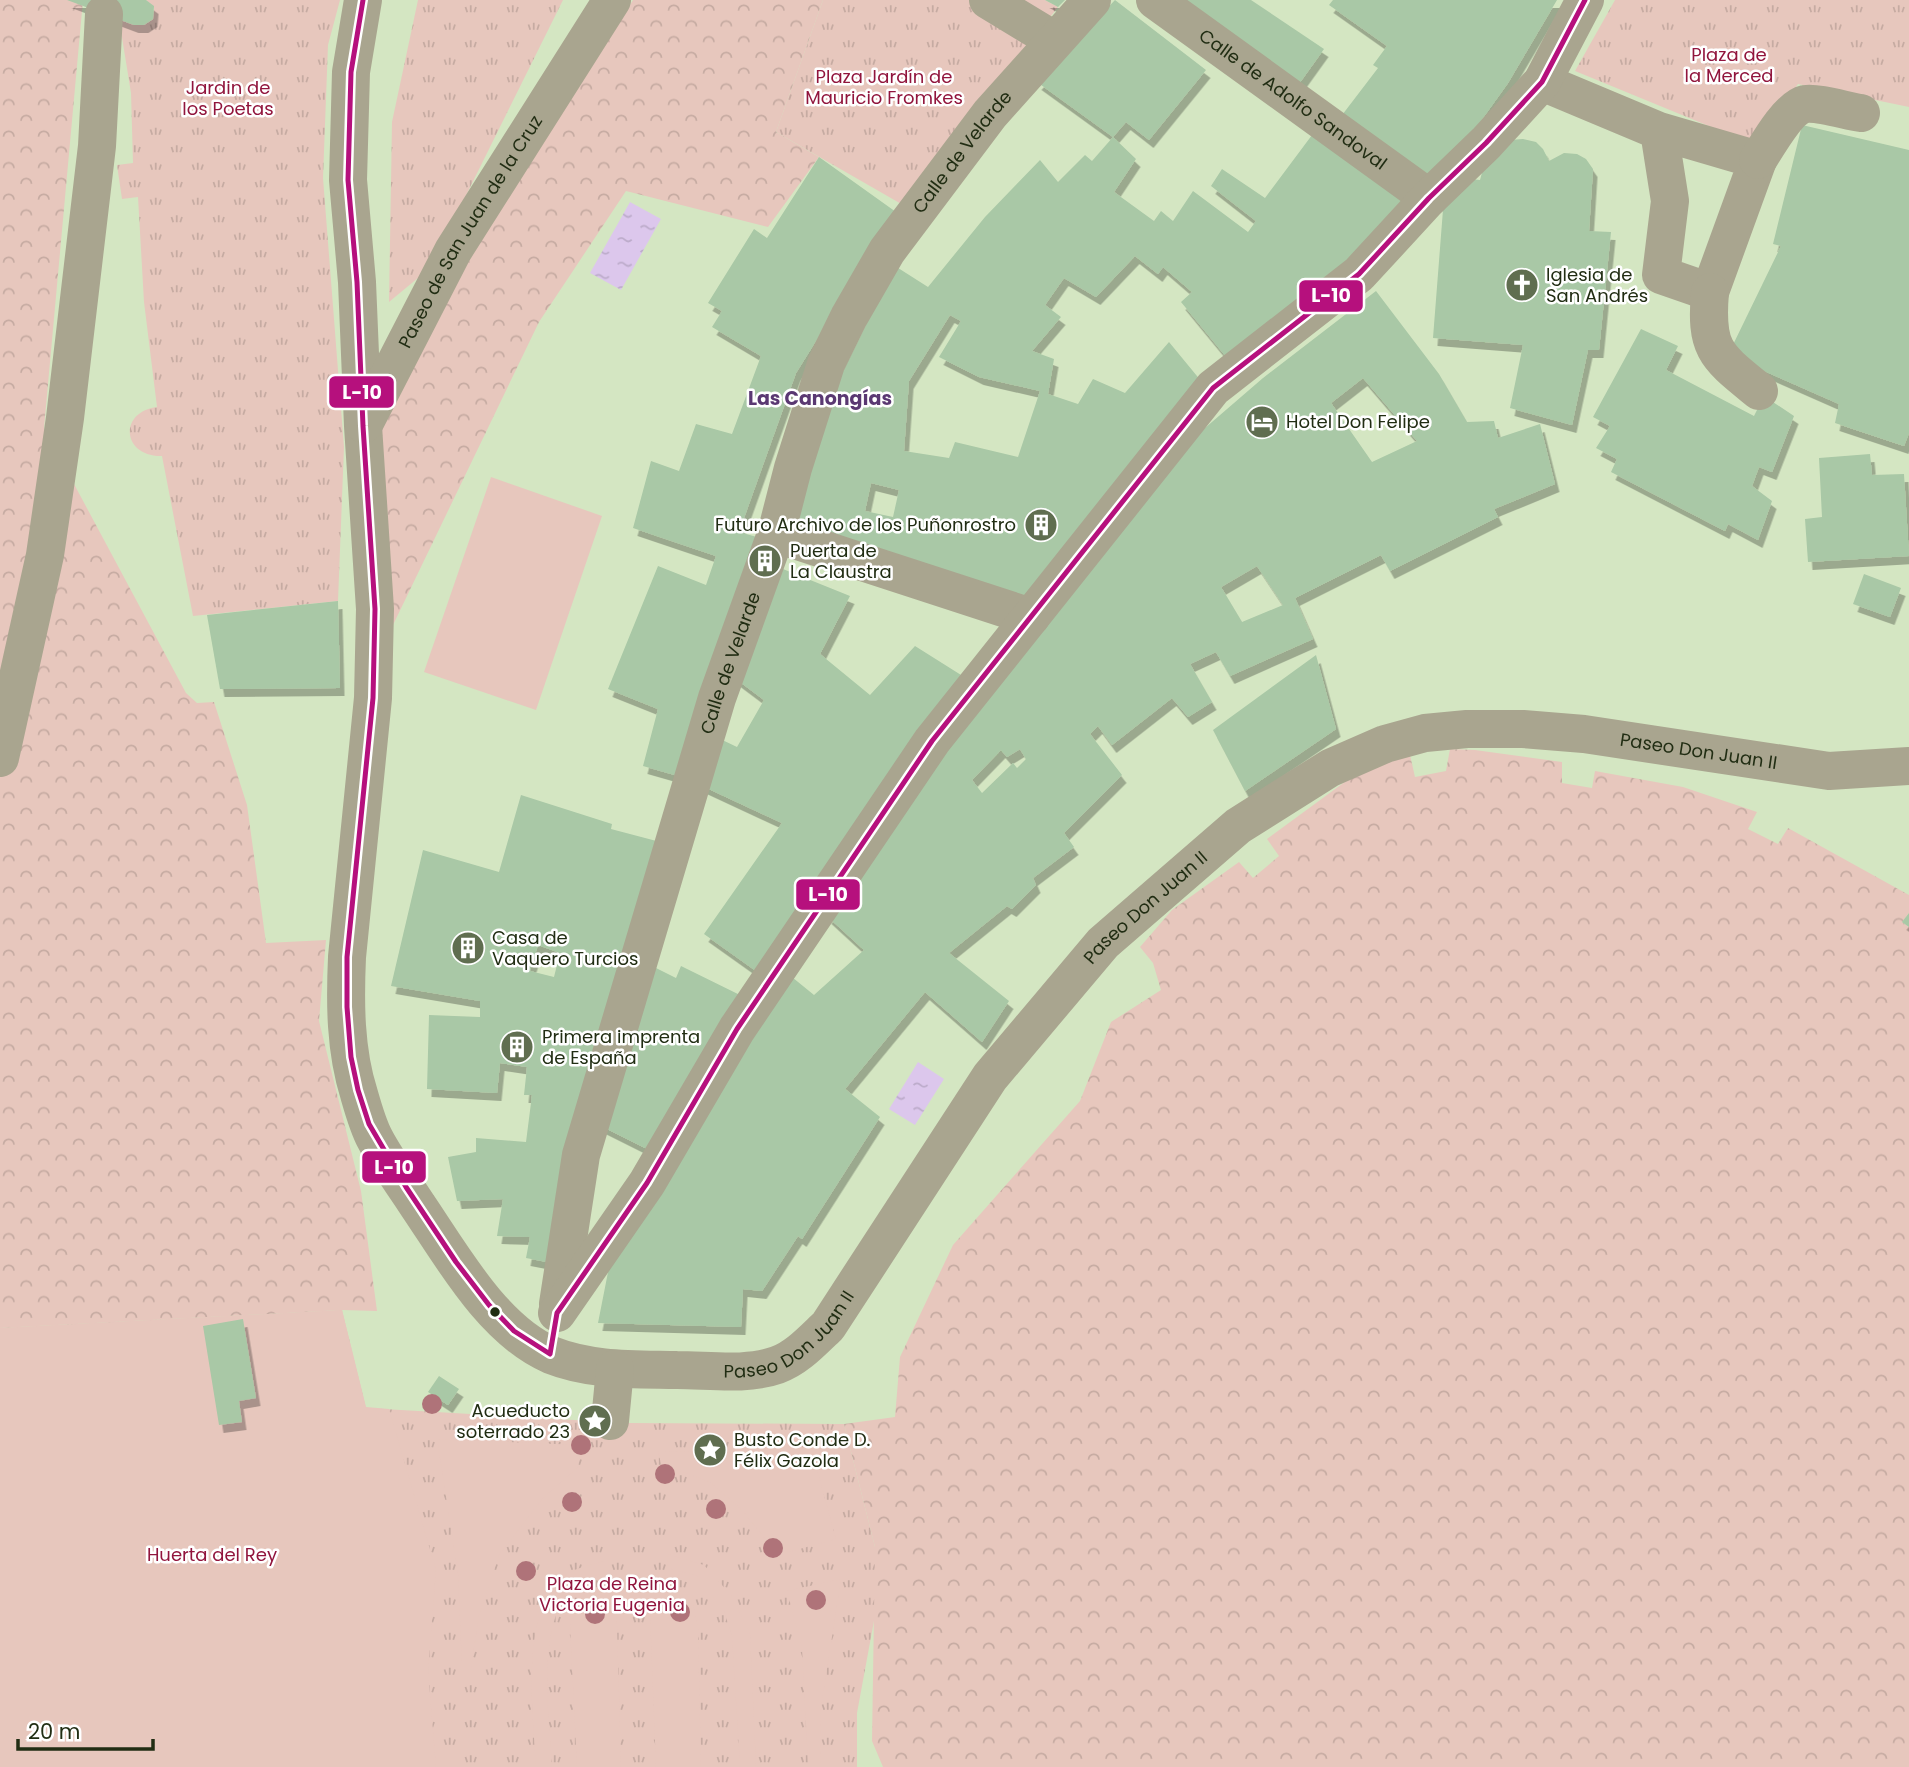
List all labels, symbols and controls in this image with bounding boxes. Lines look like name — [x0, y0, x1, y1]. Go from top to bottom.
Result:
street label: Calle de Adolfo Sandoval — [1194, 23, 1392, 176]
park label: Plaza de la Merced — [1684, 42, 1774, 88]
park label: Plaza Jardín de Mauricio Fromkes — [805, 64, 963, 110]
park label: Jardin de los Poetas — [182, 75, 274, 121]
street label: Calle de Velarde — [907, 85, 1017, 218]
street label: Paseo de San Juan de la Cruz — [392, 110, 548, 352]
place label: Iglesia de San Andrés — [1546, 262, 1648, 308]
church icon: Iglesia de San Andrés — [1503, 266, 1541, 304]
line badge: L-10 — [1298, 279, 1364, 313]
text: L-10 — [1311, 282, 1351, 309]
line badge: L-10 — [328, 375, 395, 409]
text: L-10 — [342, 379, 382, 406]
district label: Las Canongías — [748, 385, 892, 412]
hotel icon: Hotel Don Felipe — [1243, 403, 1281, 441]
place label: Hotel Don Felipe — [1286, 409, 1430, 434]
building icon: Futuro Archivo de los Puñonrostro — [1022, 506, 1060, 544]
place label: Futuro Archivo de los Puñonrostro — [715, 512, 1016, 537]
place label: Puerta de La Claustra — [790, 538, 892, 584]
building icon: Puerta de La Claustra — [746, 542, 784, 580]
street label: Calle de Velarde — [694, 588, 766, 737]
street label: Paseo Don Juan II — [1618, 727, 1779, 775]
street label: Paseo Don Juan II — [1078, 845, 1213, 969]
line badge: L-10 — [795, 878, 861, 911]
text: L-10 — [808, 881, 848, 908]
place label: Casa de Vaquero Turcios — [492, 925, 638, 971]
building icon: Casa de Vaquero Turcios — [449, 929, 487, 967]
place label: Primera imprenta de España — [542, 1024, 700, 1070]
building icon: Primera imprenta de España — [498, 1028, 536, 1066]
line badge: L-10 — [361, 1150, 427, 1184]
text: L-10 — [374, 1154, 414, 1181]
street label: Paseo Don Juan II — [724, 1286, 860, 1384]
unlabelled marker — [488, 1305, 502, 1319]
place label: Acueducto soterrado 23 — [456, 1398, 570, 1444]
place icon: Acueducto soterrado 23 — [576, 1402, 614, 1440]
place label: Busto Conde D. Félix Gazola — [734, 1427, 870, 1473]
place icon: Busto Conde D. Félix Gazola — [691, 1431, 729, 1469]
park label: Huerta del Rey — [147, 1542, 277, 1567]
park label: Plaza de Reina Victoria Eugenia — [539, 1571, 685, 1617]
scale bar — [18, 1708, 152, 1752]
text: 20 m — [28, 1717, 81, 1746]

